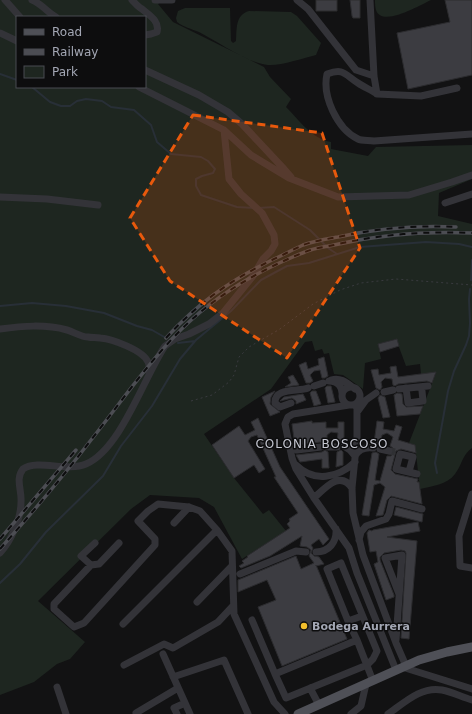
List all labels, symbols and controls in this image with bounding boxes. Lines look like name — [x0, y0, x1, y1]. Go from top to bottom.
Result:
legend — [16, 16, 146, 88]
text: Road — [52, 25, 82, 39]
text: Railway — [52, 45, 98, 59]
text: Park — [52, 65, 78, 79]
district label: COLONIA BOSCOSO — [255, 437, 389, 451]
place label: Bodega Aurrera — [312, 620, 410, 633]
marker: Bodega Aurrera — [299, 621, 309, 631]

